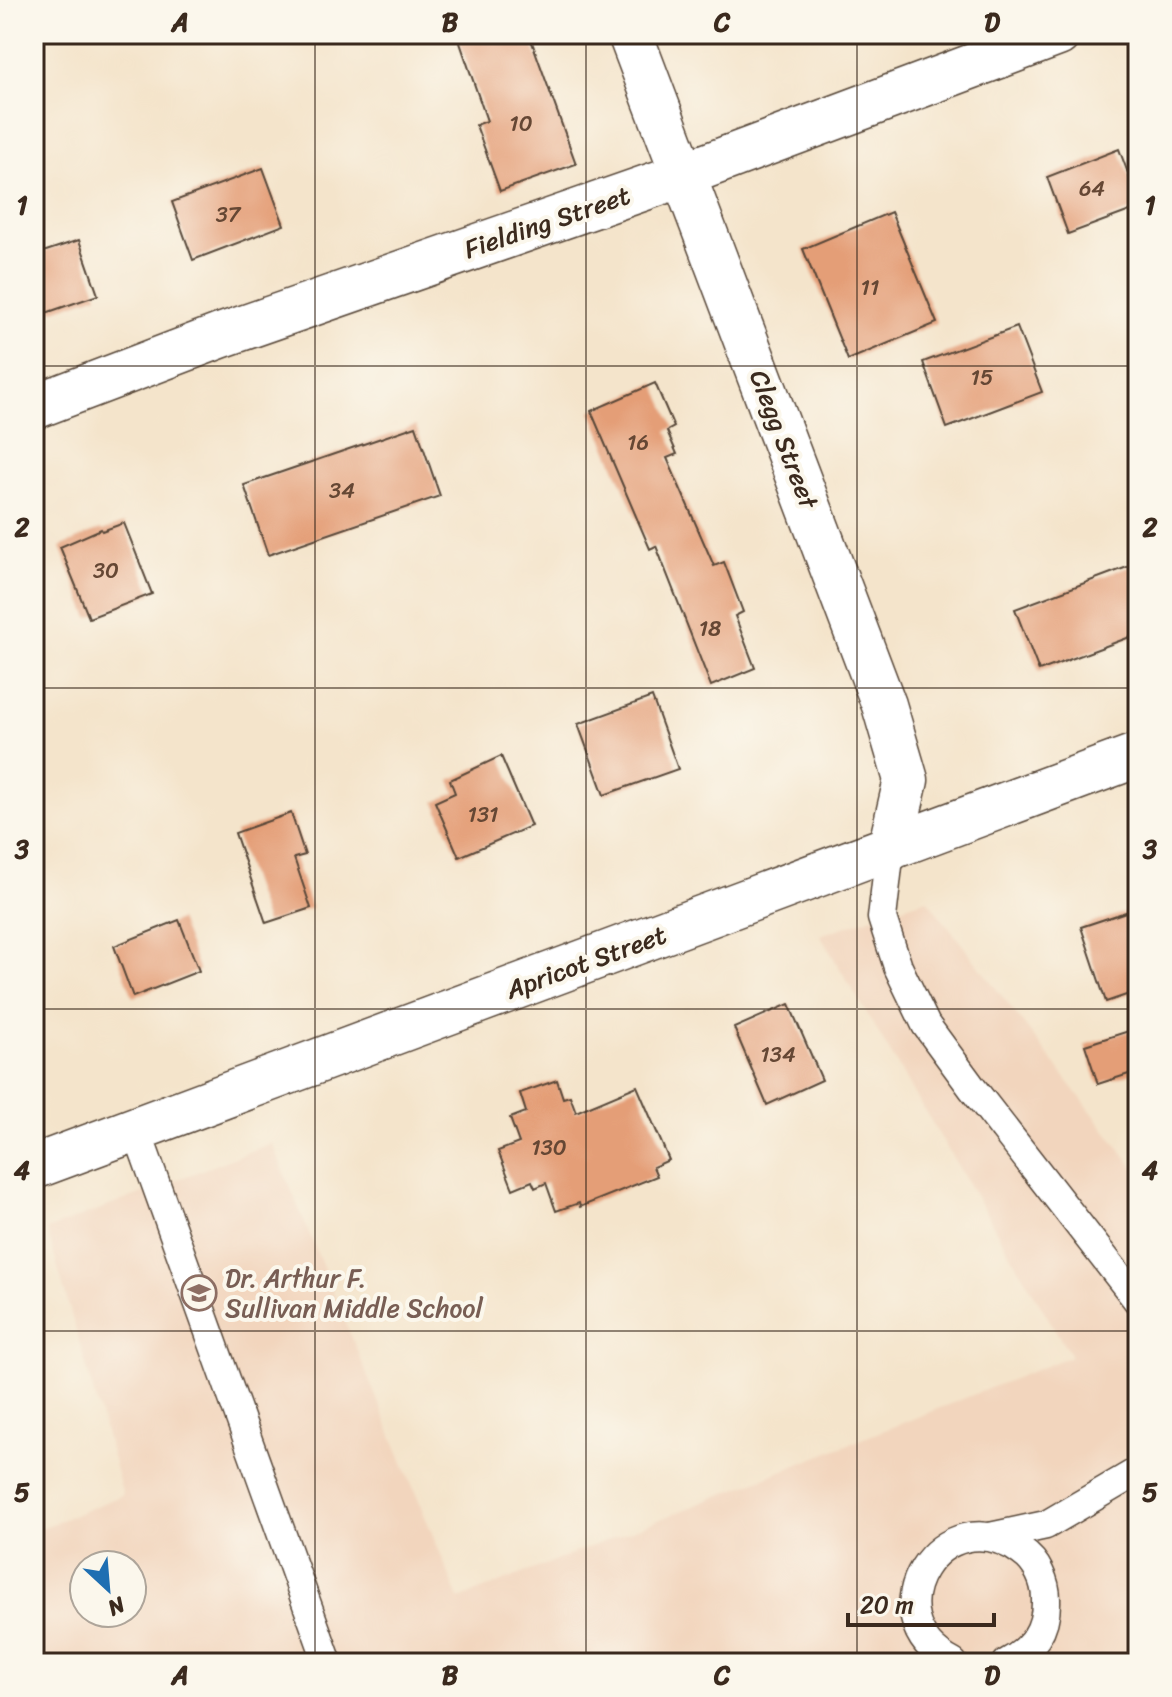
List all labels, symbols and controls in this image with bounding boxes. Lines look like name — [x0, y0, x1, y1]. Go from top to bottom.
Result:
text: A — [170, 0, 189, 45]
text: B — [442, 0, 459, 45]
text: C — [713, 0, 731, 45]
text: D — [984, 0, 1000, 45]
house number: 10 — [509, 104, 533, 143]
house number: 64 — [1079, 169, 1105, 208]
street label: Fielding Street — [458, 172, 636, 272]
text: 1 — [16, 182, 28, 228]
text: 1 — [1144, 182, 1156, 228]
house number: 37 — [216, 195, 242, 234]
house number: 11 — [861, 268, 879, 307]
house number: 15 — [971, 358, 993, 397]
street label: Clegg Street — [736, 363, 832, 517]
house number: 16 — [627, 423, 649, 462]
house number: 34 — [329, 471, 355, 510]
text: 2 — [13, 504, 30, 550]
text: 2 — [1141, 504, 1158, 550]
house number: 30 — [93, 551, 119, 590]
house number: 18 — [699, 609, 721, 648]
house number: 131 — [468, 795, 498, 834]
text: 3 — [14, 826, 30, 872]
text: 3 — [1142, 826, 1158, 872]
street label: Apricot Street — [498, 912, 673, 1013]
house number: 134 — [760, 1035, 796, 1074]
house number: 130 — [531, 1128, 567, 1167]
text: 4 — [14, 1147, 30, 1193]
text: 4 — [1142, 1147, 1158, 1193]
place label: Dr. Arthur F. Sullivan Middle School — [225, 1255, 484, 1331]
school or university icon: Dr. Arthur F. Sullivan Middle School — [180, 1274, 218, 1312]
text: 5 — [14, 1469, 30, 1515]
text: 5 — [1142, 1469, 1158, 1515]
north arrow — [68, 1549, 148, 1629]
scale bar — [848, 1577, 994, 1627]
text: 20 m — [860, 1584, 914, 1626]
text: N — [100, 1585, 133, 1628]
text: A — [170, 1652, 189, 1697]
text: B — [442, 1652, 459, 1697]
text: C — [713, 1652, 731, 1697]
text: D — [984, 1652, 1000, 1697]

